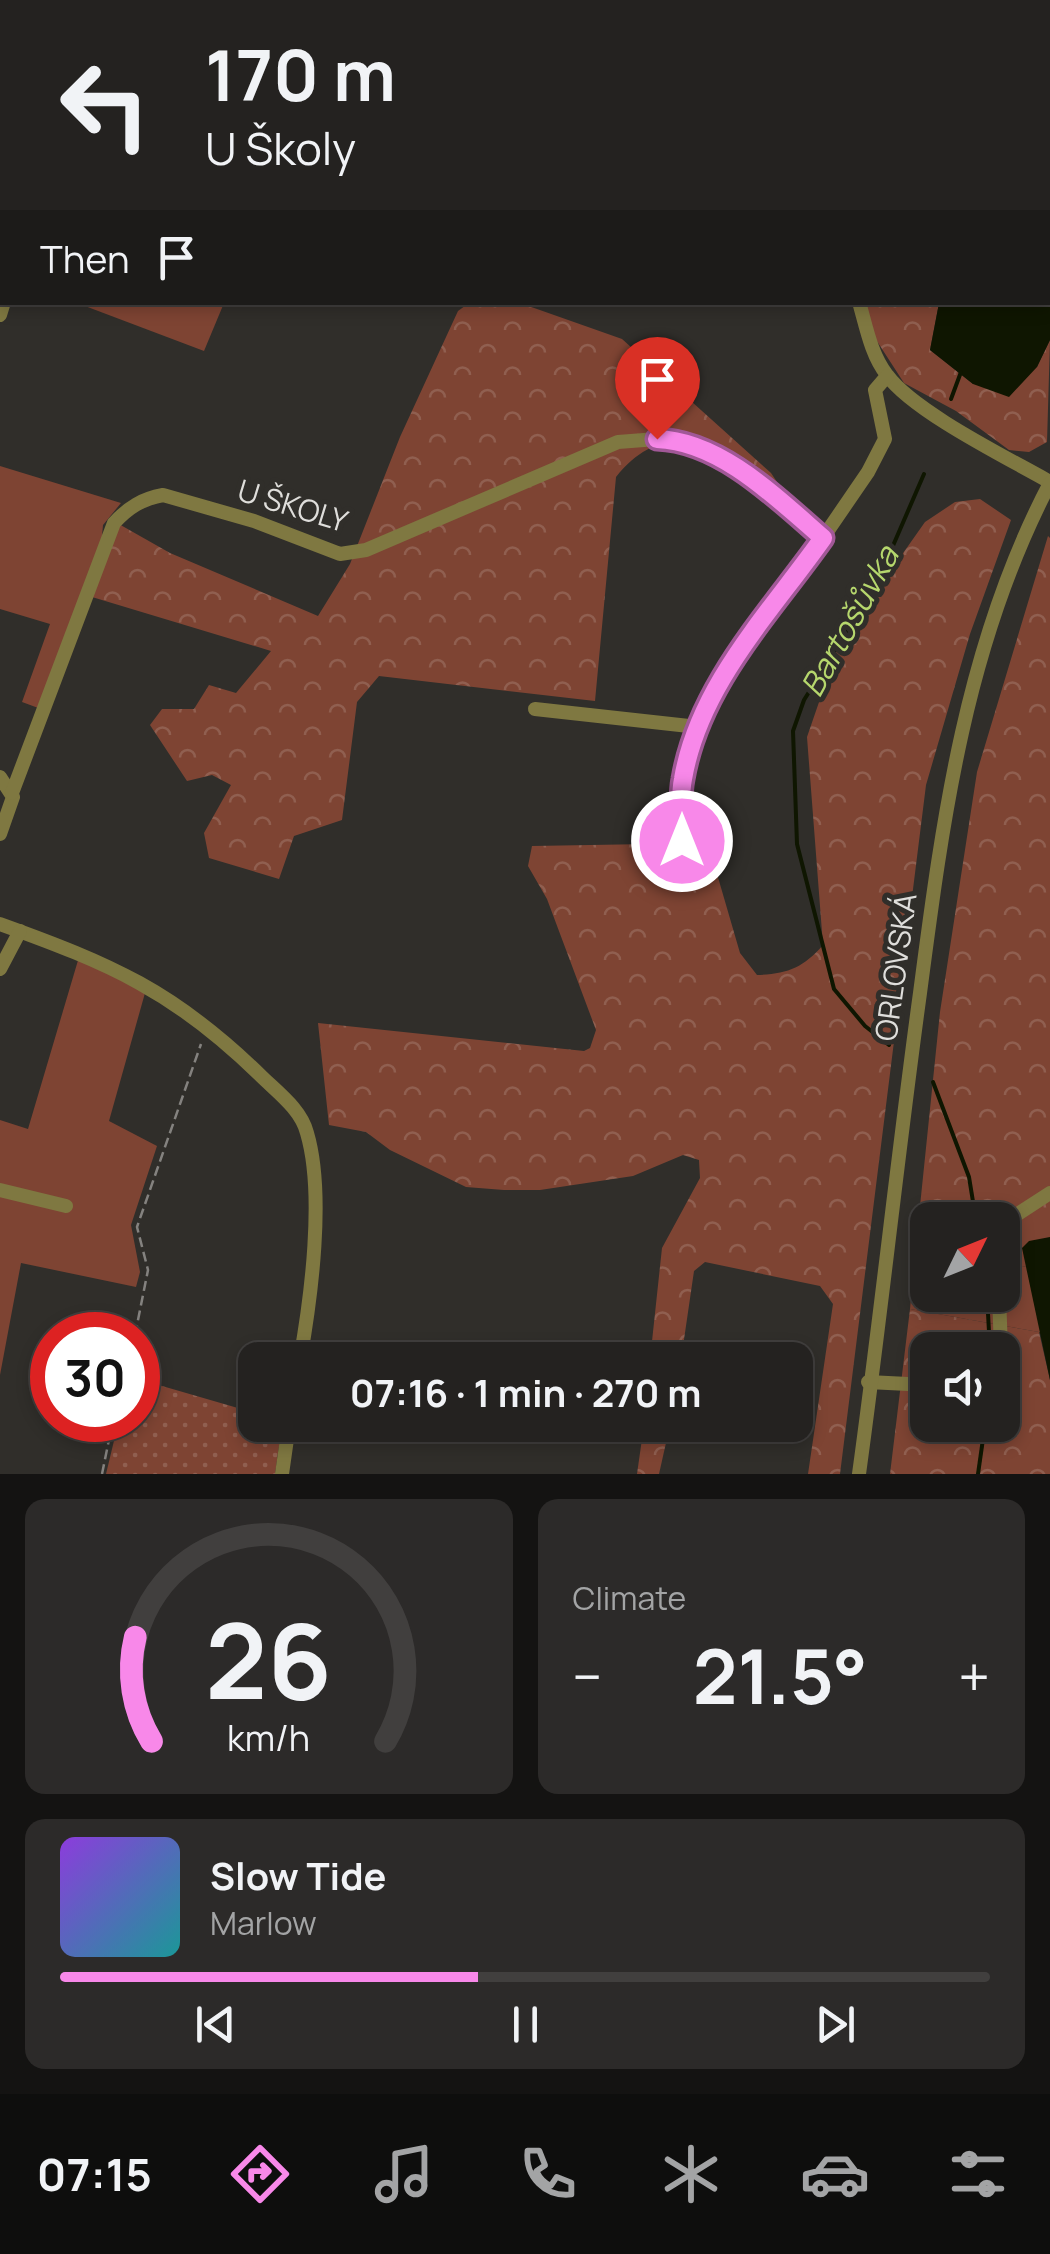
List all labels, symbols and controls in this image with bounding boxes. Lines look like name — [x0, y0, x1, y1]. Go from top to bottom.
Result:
text: 170 m — [205, 26, 396, 122]
icon: left — [40, 40, 170, 170]
text: U Školy — [205, 117, 356, 179]
icon: arrive — [149, 230, 204, 285]
text: Then — [40, 232, 129, 284]
pin — [615, 337, 700, 440]
icon: arrive — [630, 352, 685, 407]
street label: U ŠKOLY — [233, 469, 353, 541]
water label: Bartošůvka — [790, 536, 909, 704]
position arrow — [630, 789, 734, 893]
street label: ORLOVSKÁ — [864, 890, 926, 1044]
north arrow — [910, 1202, 1020, 1312]
map controls — [910, 1202, 1020, 1442]
speed limit sign: 30 — [30, 1312, 160, 1442]
button: sound — [910, 1332, 1020, 1442]
text: 07:16 · 1 min · 270 m — [350, 1366, 701, 1418]
text: Climate — [573, 1576, 686, 1620]
text: 26 — [205, 1588, 332, 1730]
text: 21.5° — [693, 1624, 868, 1727]
text: − — [573, 1638, 602, 1714]
text: + — [958, 1638, 990, 1714]
text: km/h — [227, 1713, 310, 1762]
text: Slow Tide — [210, 1849, 387, 1901]
text: Marlow — [210, 1901, 317, 1945]
icon: previous — [188, 1997, 243, 2052]
icon: pause — [498, 1997, 553, 2052]
icon: next — [808, 1997, 863, 2052]
icon: directions — [225, 2139, 295, 2209]
icon: music — [369, 2139, 439, 2209]
icon: phone — [513, 2139, 583, 2209]
icon: climate — [656, 2139, 726, 2209]
icon: car — [800, 2139, 870, 2209]
icon: filters — [943, 2139, 1013, 2209]
text: 07:15 — [37, 2143, 152, 2205]

